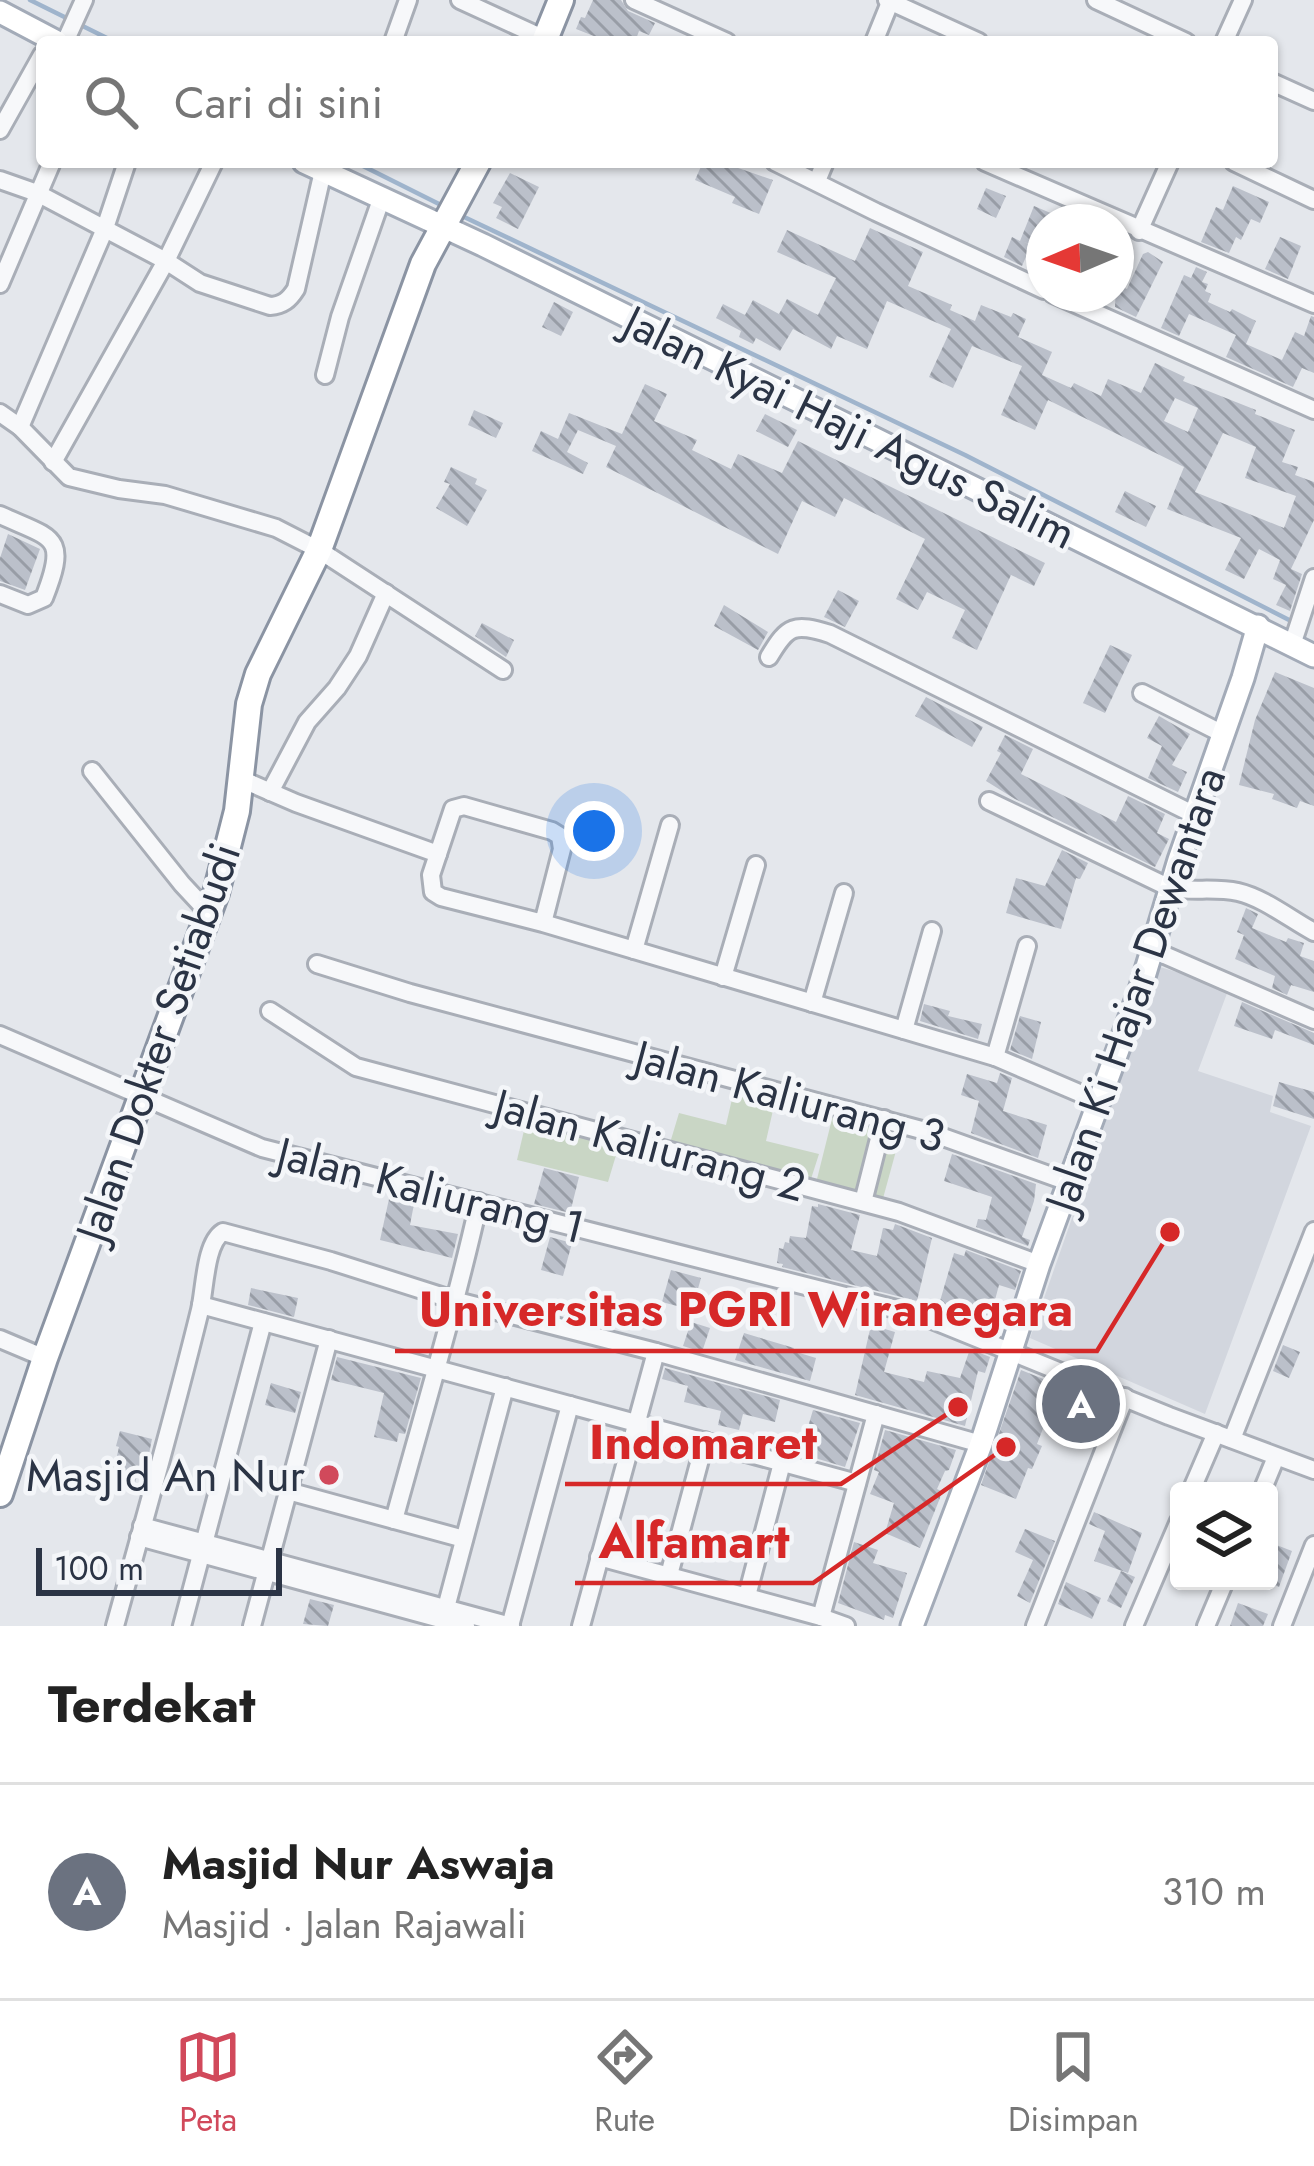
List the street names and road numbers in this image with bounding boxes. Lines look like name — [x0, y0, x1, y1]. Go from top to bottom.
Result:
street label: Jalan Kyai Haji Agus Salim — [608, 287, 1087, 565]
street label: Jalan Ki Hajar Dewantara — [1027, 758, 1242, 1225]
street label: Jalan Dokter Setiabudi — [58, 834, 257, 1255]
street label: Jalan Kaliurang 3 — [623, 1023, 952, 1169]
street label: Jalan Kaliurang 2 — [482, 1071, 813, 1218]
street label: Jalan Kaliurang 1 — [266, 1120, 591, 1260]

